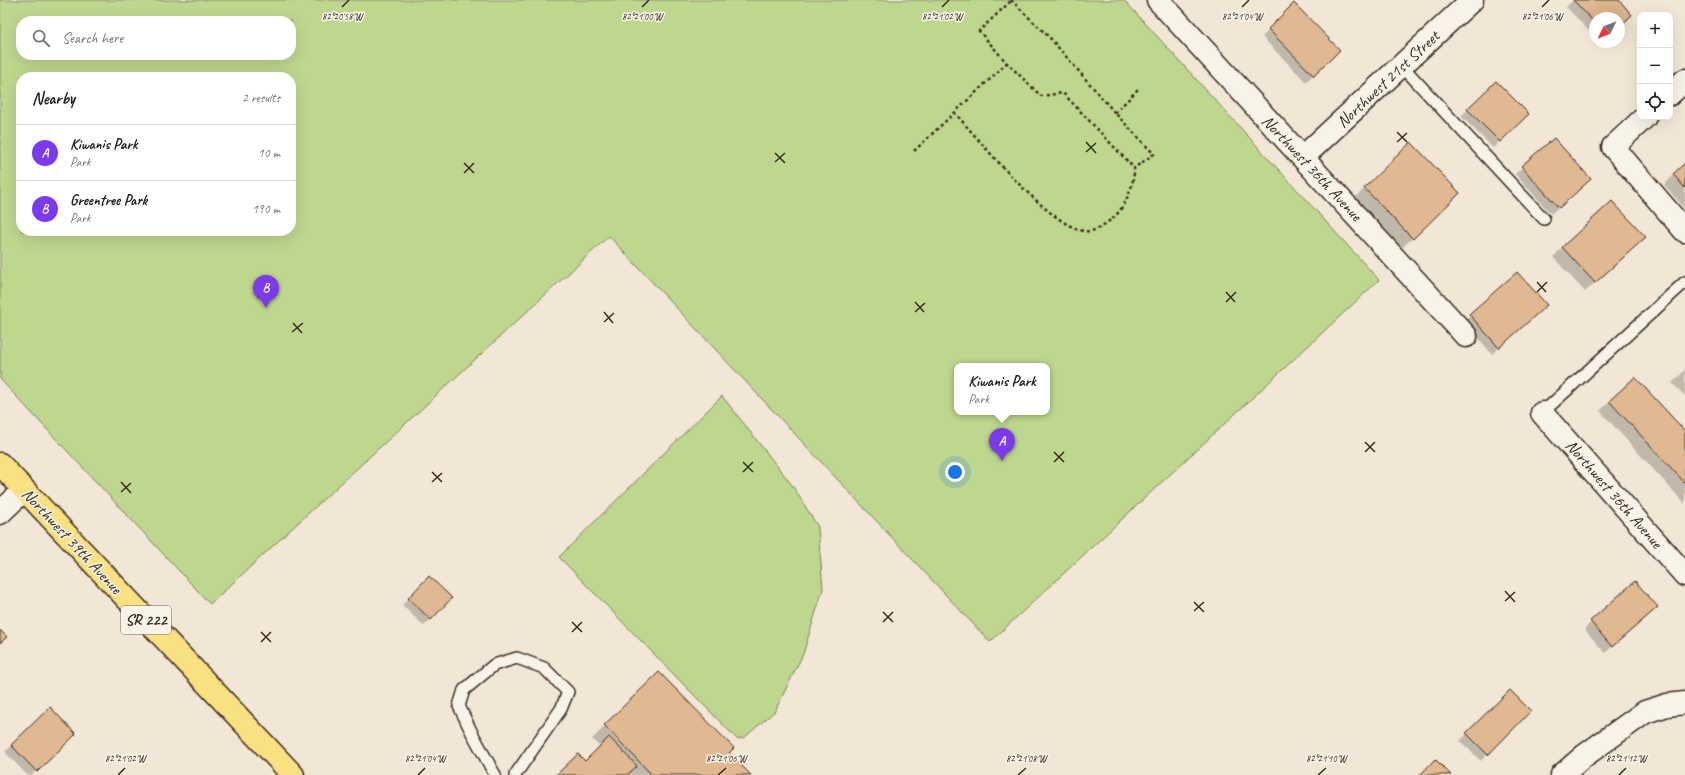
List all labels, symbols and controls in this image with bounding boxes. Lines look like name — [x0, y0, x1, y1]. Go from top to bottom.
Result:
text: 82°20'58"W — [322, 10, 364, 23]
text: 82°21'00"W — [622, 10, 664, 23]
text: 82°21'02"W — [922, 10, 964, 23]
text: 82°21'04"W — [1222, 10, 1264, 23]
text: 82°21'06"W — [1522, 10, 1564, 23]
north arrow — [1589, 12, 1625, 48]
map controls — [1637, 12, 1673, 120]
button: + — [1637, 12, 1673, 48]
search box — [16, 16, 296, 60]
street label: Northwest 21st Street — [1332, 24, 1446, 132]
icon: search — [30, 27, 52, 49]
text: Search here — [62, 29, 123, 48]
button: − — [1637, 48, 1673, 84]
button: locate — [1637, 84, 1673, 120]
text: Nearby — [32, 88, 75, 109]
text: 2 results — [242, 90, 280, 106]
street label: Northwest 36th Avenue — [1257, 111, 1368, 226]
text: Kiwanis Park — [70, 135, 137, 154]
text: A — [42, 145, 48, 161]
text: 10 m — [258, 145, 280, 161]
text: Park — [70, 154, 91, 170]
text: Greentree Park — [70, 191, 147, 210]
text: B — [42, 201, 48, 217]
text: 190 m — [252, 201, 280, 217]
text: Park — [70, 210, 91, 226]
pin: B — [253, 275, 279, 308]
popup — [954, 363, 1050, 415]
text: Kiwanis Park — [968, 372, 1036, 391]
text: Park — [968, 391, 989, 407]
pin: A — [989, 428, 1015, 461]
street label: Northwest 36th Avenue — [1561, 435, 1668, 554]
your location — [945, 462, 965, 482]
street label: Northwest 39th Avenue — [17, 484, 128, 599]
road number: SR 222 — [121, 606, 171, 634]
text: 82°21'02"W — [105, 752, 147, 765]
text: 82°21'04"W — [405, 752, 447, 765]
text: 82°21'06"W — [706, 752, 748, 765]
text: 82°21'08"W — [1006, 752, 1048, 765]
text: 82°21'10"W — [1306, 752, 1348, 765]
text: 82°21'12"W — [1606, 752, 1648, 765]

